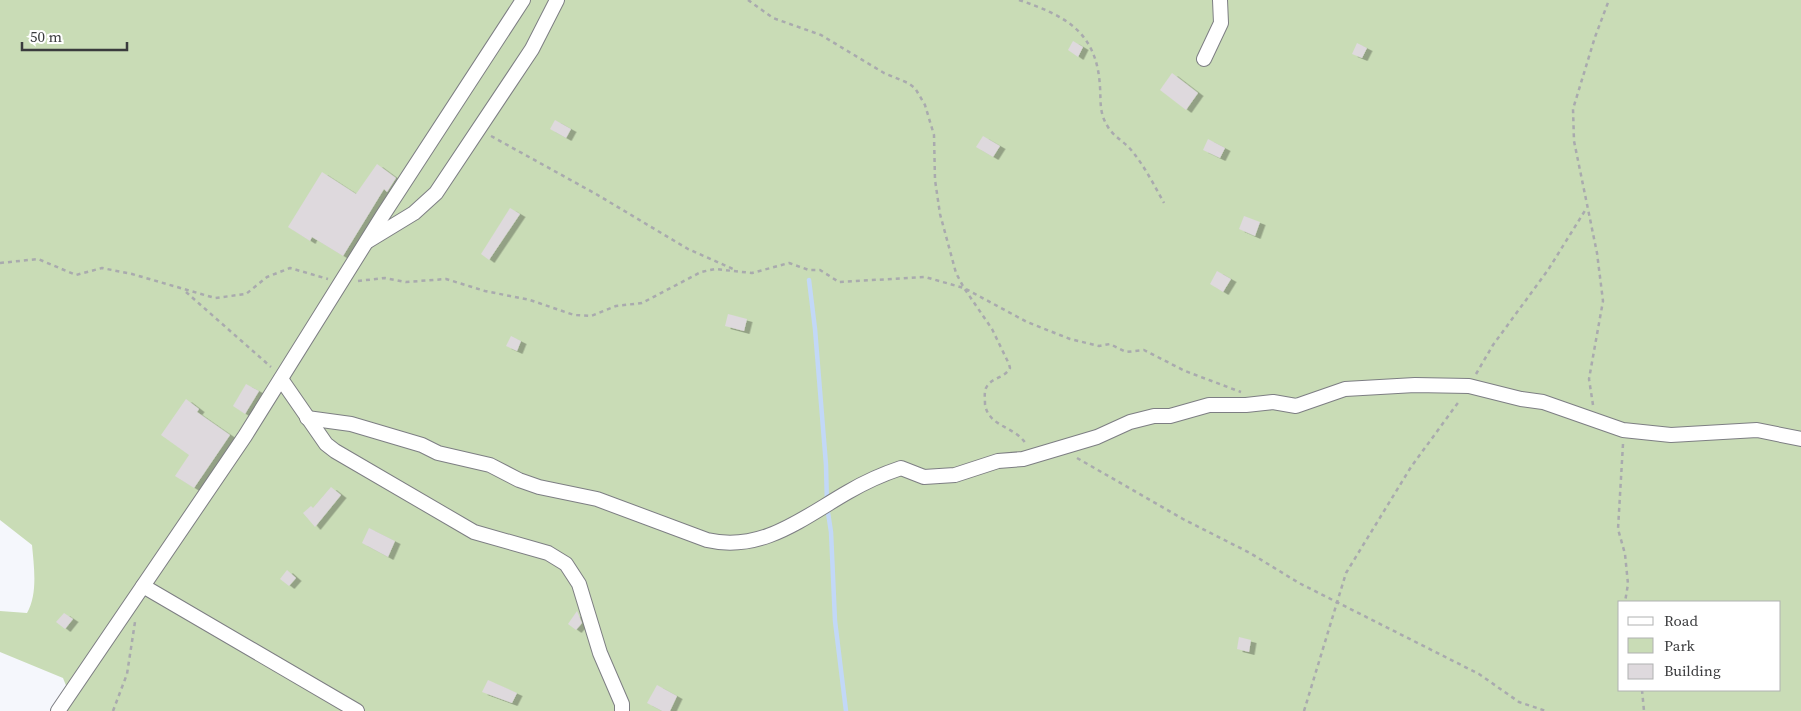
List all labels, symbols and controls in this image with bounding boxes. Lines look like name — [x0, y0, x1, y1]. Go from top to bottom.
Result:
scale bar — [22, 20, 128, 52]
text: 50 m — [30, 26, 62, 47]
legend — [1618, 601, 1781, 691]
text: Road — [1664, 610, 1698, 631]
text: Park — [1664, 635, 1696, 656]
text: Building — [1664, 660, 1721, 681]

